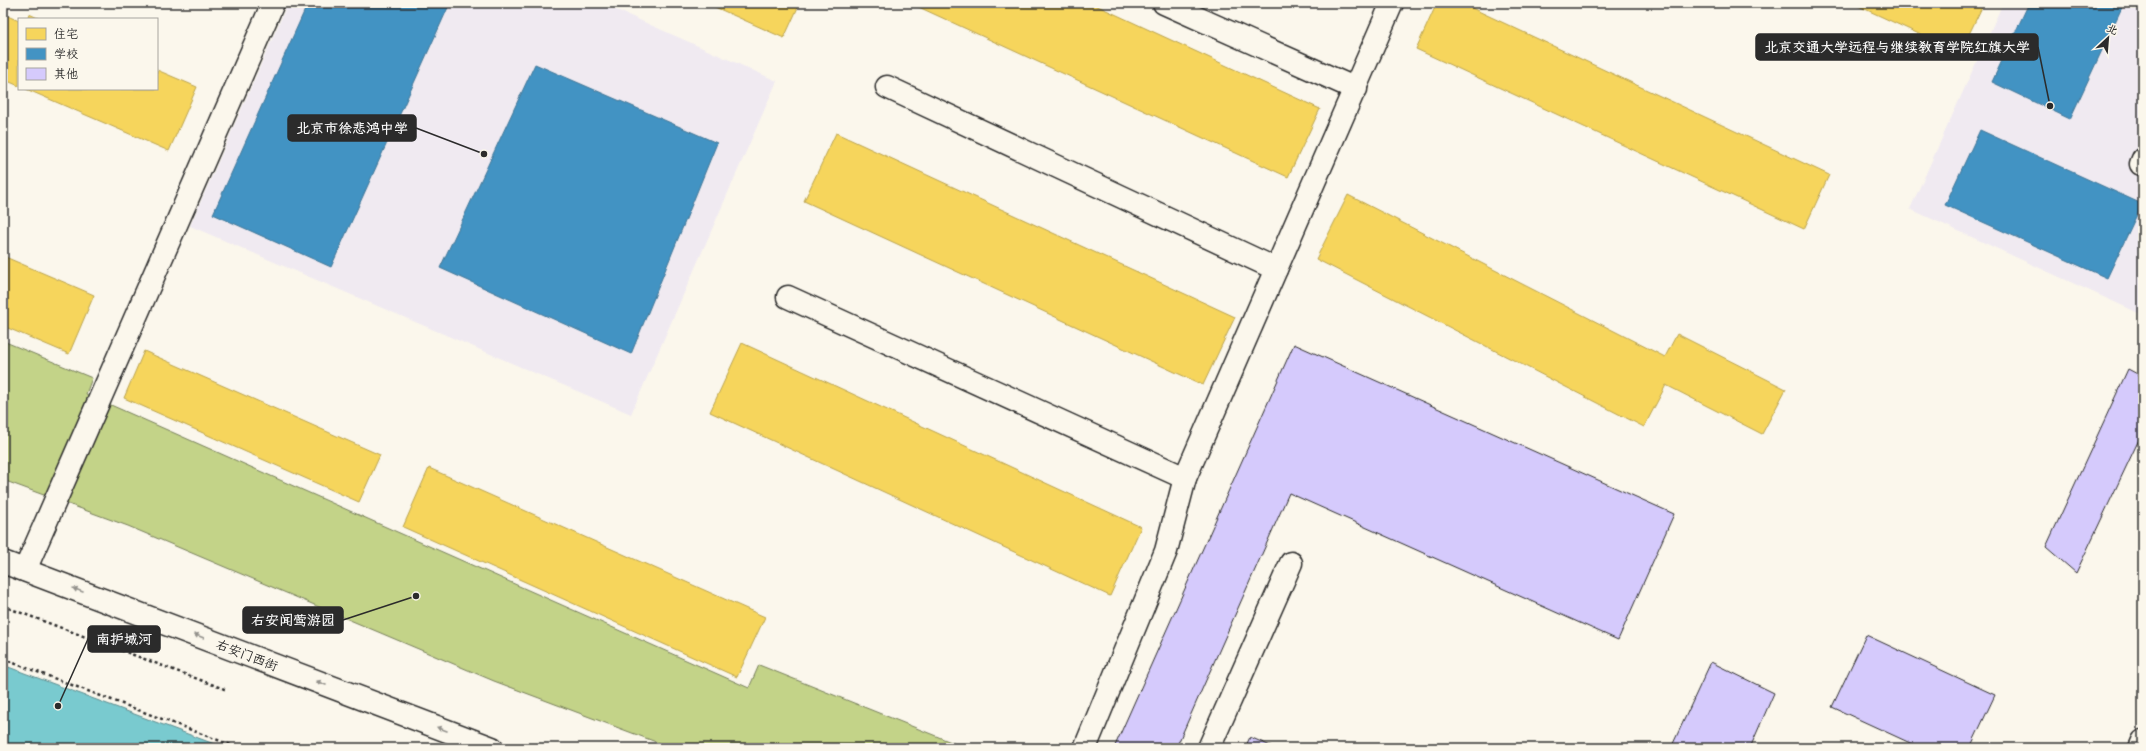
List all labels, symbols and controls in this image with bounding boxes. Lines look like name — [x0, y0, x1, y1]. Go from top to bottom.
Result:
legend — [18, 18, 158, 90]
north arrow — [2088, 18, 2128, 58]
text: 北 — [2104, 21, 2120, 38]
text: 住宅 — [54, 27, 78, 41]
callout: 北京交通大学远程与继续教育学院红旗大学 — [1756, 34, 2038, 60]
text: 北京交通大学远程与继续教育学院红旗大学 — [1764, 39, 2030, 56]
text: 学校 — [54, 47, 78, 61]
text: 其他 — [54, 67, 78, 81]
callout: 北京市徐悲鸿中学 — [288, 115, 416, 141]
text: 北京市徐悲鸿中学 — [296, 120, 408, 137]
one-way arrow — [71, 586, 83, 592]
callout: 右安闻莺游园 — [243, 607, 343, 633]
text: 右安闻莺游园 — [251, 612, 335, 629]
callout: 南护城河 — [88, 626, 160, 652]
text: 南护城河 — [96, 631, 152, 648]
one-way arrow — [193, 633, 205, 639]
street label: 右安门西街 — [214, 636, 280, 674]
one-way arrow — [314, 679, 326, 685]
one-way arrow — [436, 726, 448, 732]

